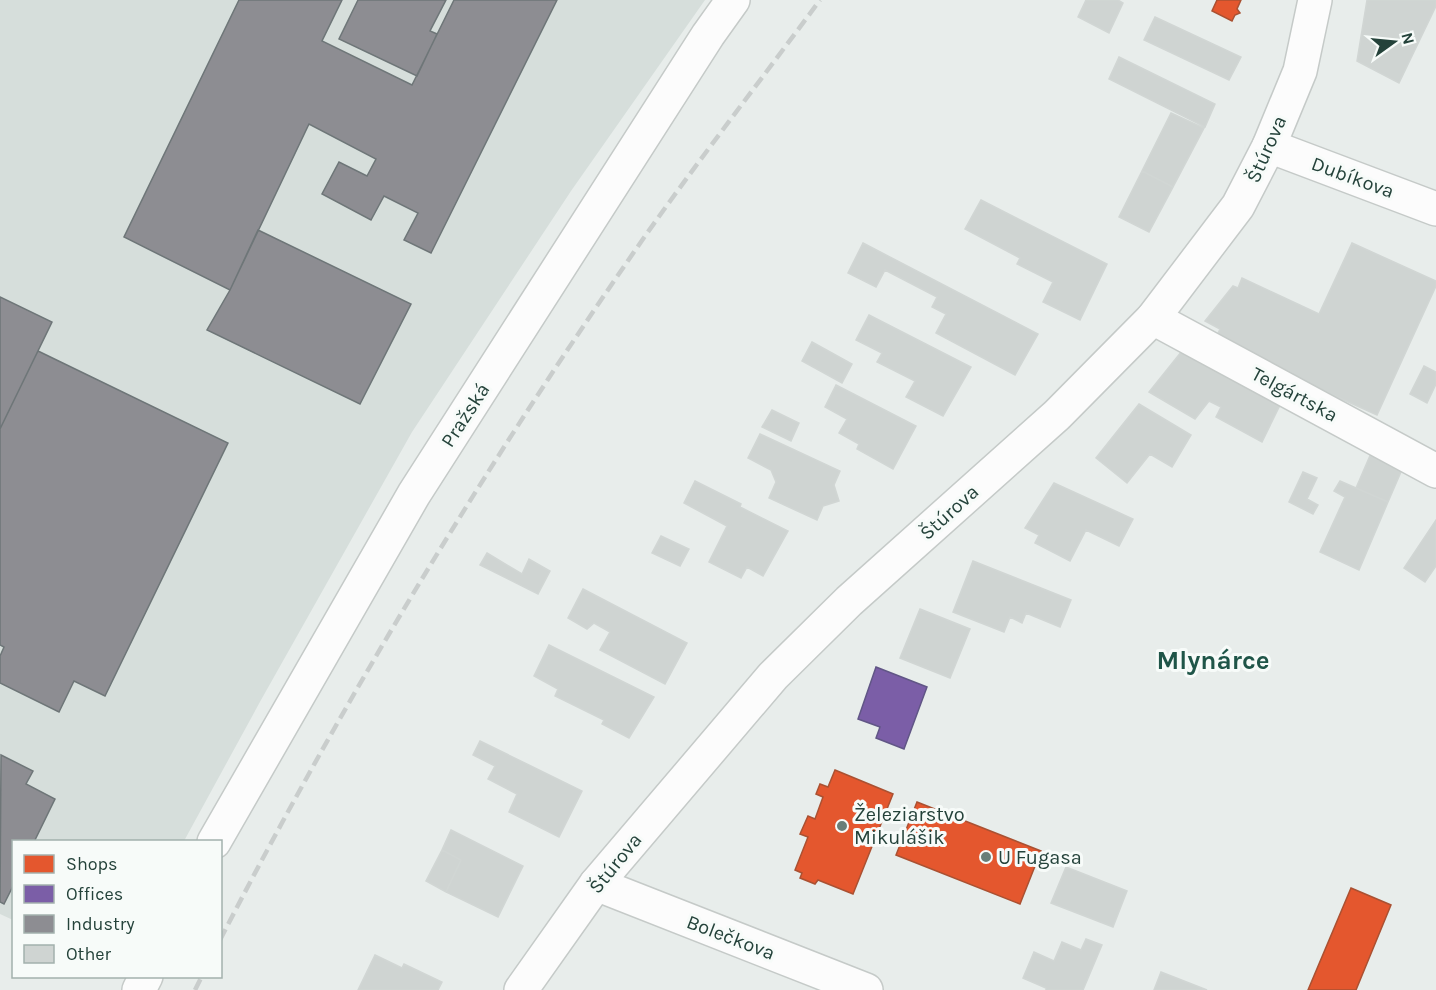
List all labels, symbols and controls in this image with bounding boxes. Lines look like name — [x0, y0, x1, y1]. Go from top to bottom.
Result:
north arrow — [1364, 12, 1424, 72]
text: N — [1397, 30, 1419, 46]
street label: Štúrova — [1241, 112, 1291, 186]
street label: Dubíkova — [1308, 152, 1397, 203]
street label: Telgártska — [1248, 362, 1342, 427]
street label: Pražská — [436, 379, 495, 452]
street label: Štúrova — [915, 479, 983, 545]
district label: Mlynárce — [1157, 645, 1269, 676]
place label: Železiarstvo Mikulášik — [854, 802, 965, 849]
marker: Železiarstvo Mikulášik — [835, 819, 849, 833]
street label: Štúrova — [583, 828, 647, 898]
legend — [12, 840, 222, 978]
place label: U Fugasa — [998, 846, 1082, 869]
marker: U Fugasa — [979, 850, 993, 864]
text: Shops — [66, 853, 118, 875]
text: Offices — [66, 883, 123, 905]
street label: Bolečkova — [683, 910, 778, 965]
text: Industry — [66, 913, 135, 935]
text: Other — [66, 943, 111, 965]

